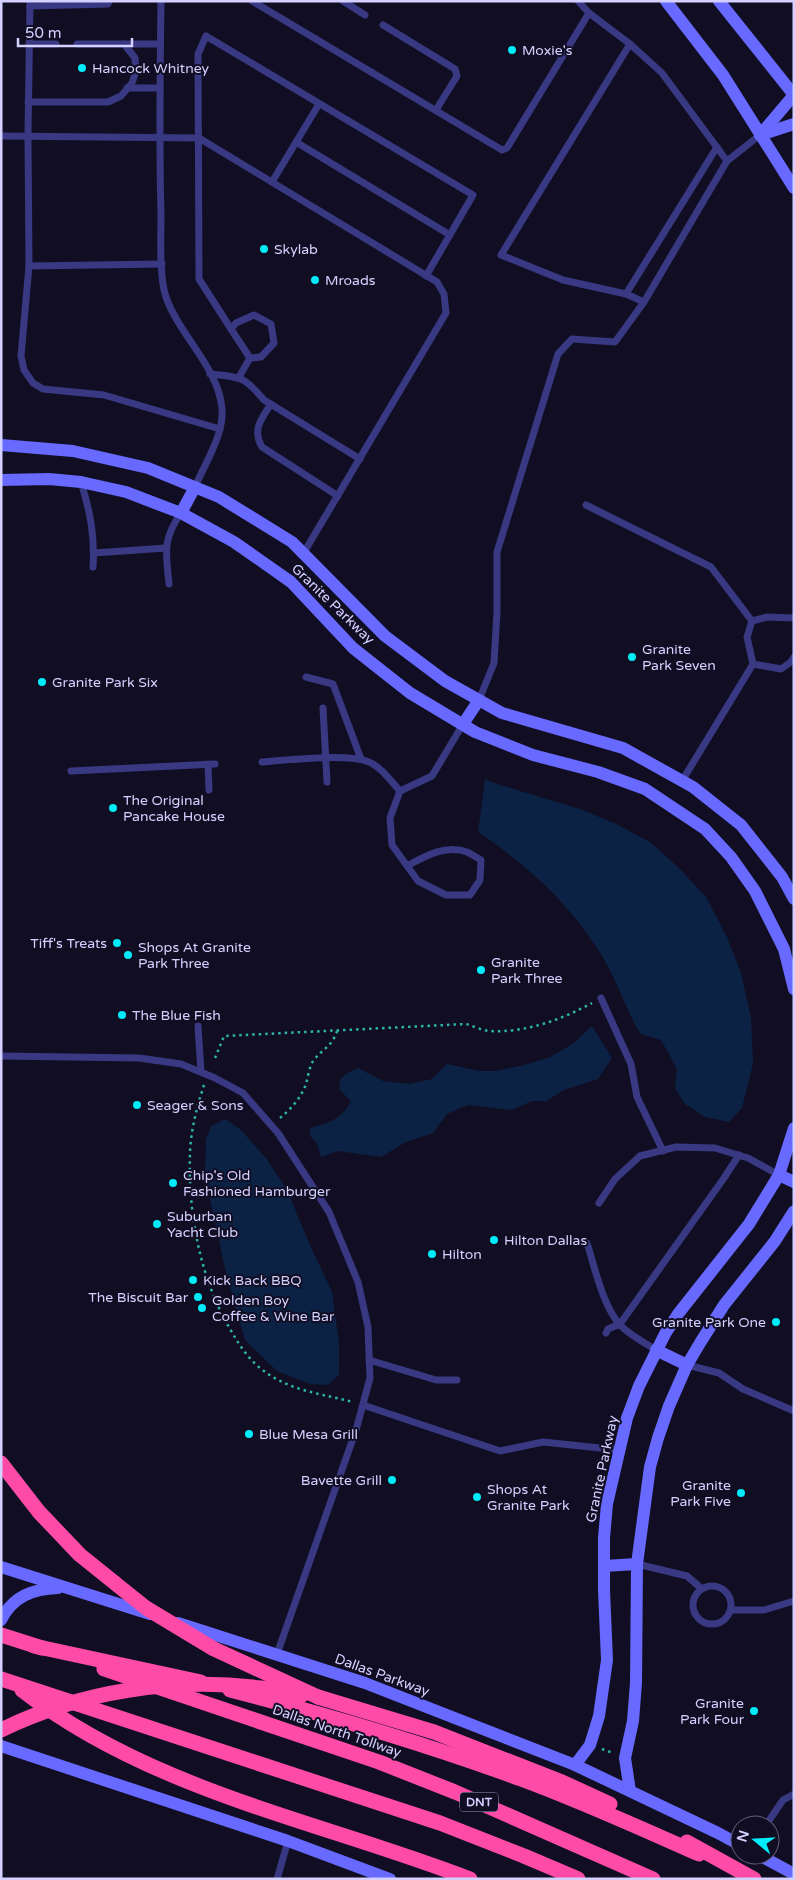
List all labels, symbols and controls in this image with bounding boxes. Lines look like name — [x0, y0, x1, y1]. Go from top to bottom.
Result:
scale bar — [18, 15, 131, 47]
text: 50 m — [25, 24, 62, 42]
place label: Moxie's — [522, 42, 573, 59]
marker: Moxie's — [506, 44, 518, 56]
place label: Hancock Whitney — [92, 60, 210, 77]
marker: Hancock Whitney — [76, 62, 88, 74]
place label: Skylab — [274, 241, 318, 258]
marker: Skylab — [258, 243, 270, 255]
place label: Mroads — [325, 272, 376, 289]
marker: Mroads — [309, 274, 321, 286]
street label: Granite Parkway — [288, 560, 378, 648]
place label: Granite Park Seven — [642, 641, 716, 674]
marker: Granite Park Seven — [626, 651, 638, 663]
place label: Granite Park Six — [52, 674, 158, 691]
marker: Granite Park Six — [36, 676, 48, 688]
place label: The Original Pancake House — [123, 792, 225, 825]
marker: The Original Pancake House — [107, 802, 119, 814]
place label: Tiff's Treats — [30, 935, 107, 952]
marker: Tiff's Treats — [111, 937, 123, 949]
place label: Shops At Granite Park Three — [138, 939, 251, 972]
marker: Shops At Granite Park Three — [122, 949, 134, 961]
place label: Granite Park Three — [491, 954, 563, 987]
marker: Granite Park Three — [475, 964, 487, 976]
place label: The Blue Fish — [132, 1007, 221, 1024]
marker: The Blue Fish — [116, 1009, 128, 1021]
place label: Seager & Sons — [147, 1097, 244, 1114]
marker: Seager & Sons — [131, 1099, 143, 1111]
place label: Chip's Old Fashioned Hamburger — [183, 1167, 331, 1200]
marker: Chip's Old Fashioned Hamburger — [167, 1177, 179, 1189]
place label: Suburban Yacht Club — [167, 1208, 238, 1241]
marker: Suburban Yacht Club — [151, 1218, 163, 1230]
place label: Hilton Dallas — [504, 1232, 587, 1249]
marker: Hilton Dallas — [488, 1234, 500, 1246]
place label: Hilton — [442, 1246, 482, 1263]
marker: Hilton — [426, 1248, 438, 1260]
place label: Kick Back BBQ — [203, 1272, 302, 1289]
marker: Kick Back BBQ — [187, 1274, 199, 1286]
place label: The Biscuit Bar — [88, 1289, 189, 1306]
marker: The Biscuit Bar — [192, 1291, 204, 1303]
place label: Golden Boy Coffee & Wine Bar — [212, 1292, 335, 1325]
marker: Golden Boy Coffee & Wine Bar — [196, 1302, 208, 1314]
place label: Granite Park One — [652, 1314, 766, 1331]
marker: Granite Park One — [770, 1316, 782, 1328]
street label: Granite Parkway — [582, 1414, 622, 1524]
place label: Blue Mesa Grill — [259, 1426, 358, 1443]
marker: Blue Mesa Grill — [243, 1428, 255, 1440]
place label: Bavette Grill — [301, 1472, 382, 1489]
marker: Bavette Grill — [386, 1474, 398, 1486]
place label: Granite Park Five — [670, 1477, 731, 1510]
place label: Shops At Granite Park — [487, 1481, 570, 1514]
marker: Granite Park Five — [735, 1487, 747, 1499]
marker: Shops At Granite Park — [471, 1491, 483, 1503]
street label: Dallas Parkway — [332, 1650, 432, 1700]
place label: Granite Park Four — [680, 1695, 745, 1728]
street label: Dallas North Tollway — [270, 1701, 404, 1761]
marker: Granite Park Four — [748, 1705, 760, 1717]
road number: DNT — [460, 1792, 498, 1811]
north arrow — [730, 1815, 780, 1865]
text: N — [733, 1828, 753, 1844]

